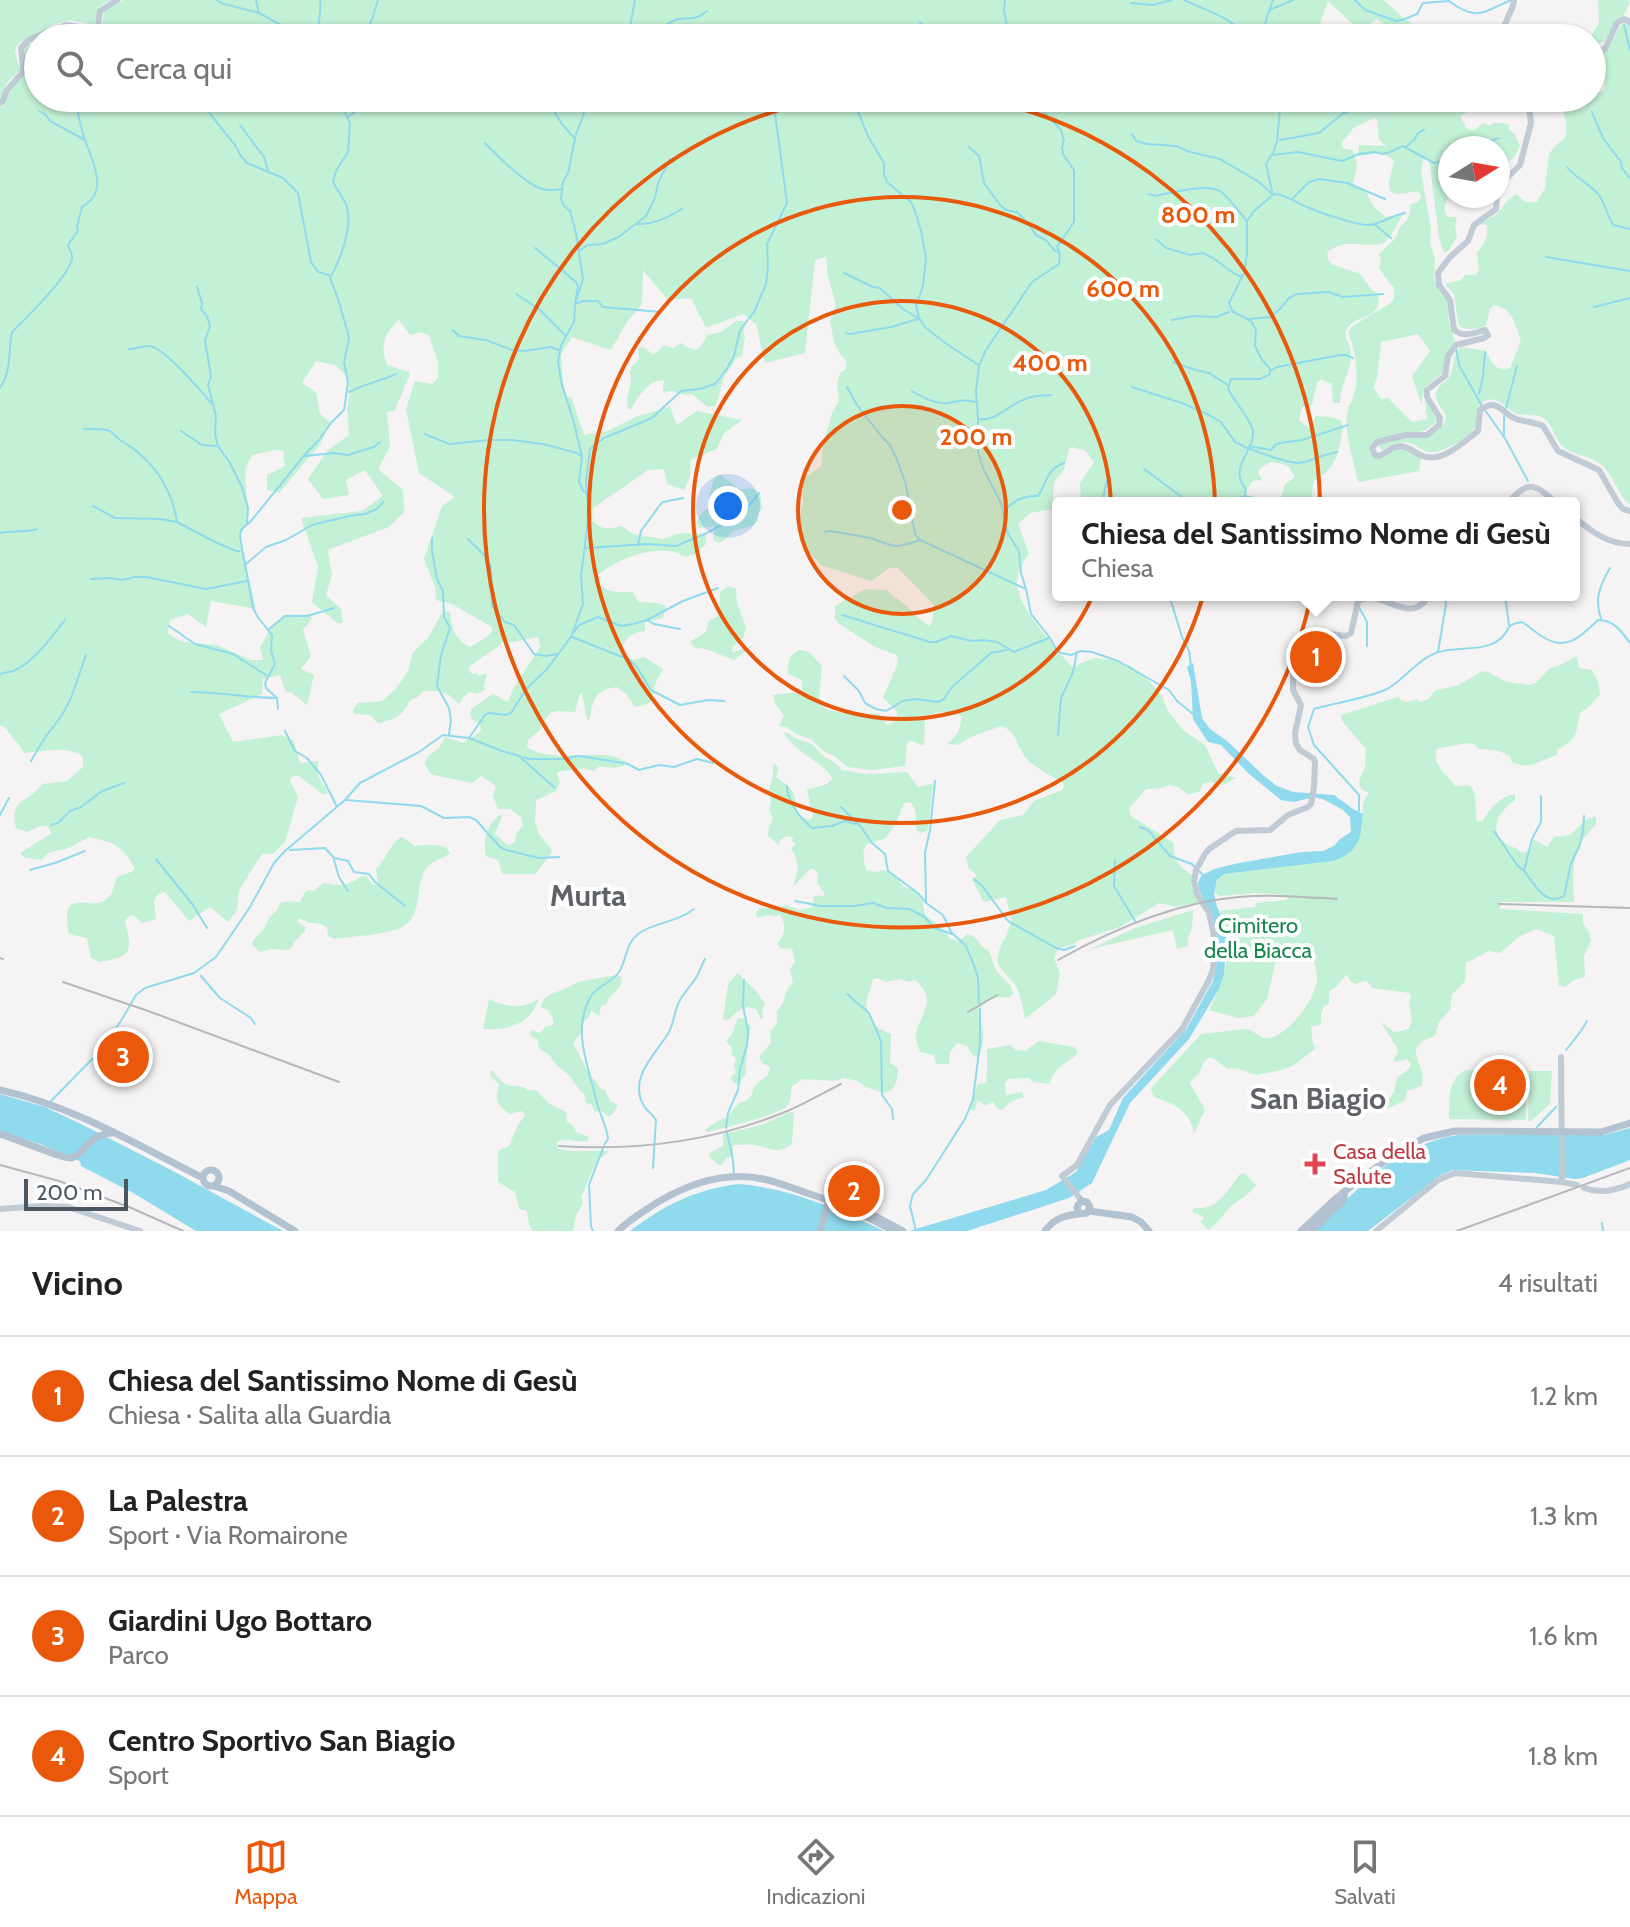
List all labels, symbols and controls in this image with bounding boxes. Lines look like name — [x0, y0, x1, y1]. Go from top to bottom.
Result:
search box — [24, 24, 1606, 112]
icon: search — [52, 46, 96, 90]
text: Cerca qui — [116, 50, 232, 87]
north arrow — [1438, 136, 1510, 208]
text: 800 m — [1161, 200, 1235, 229]
text: 600 m — [1086, 274, 1160, 303]
text: 400 m — [1012, 348, 1088, 377]
text: 200 m — [940, 422, 1012, 451]
your location — [708, 486, 748, 526]
centre of rings — [888, 496, 916, 524]
popup — [1052, 497, 1580, 601]
text: Chiesa del Santissimo Nome di Gesù — [1081, 515, 1551, 552]
text: Chiesa — [1081, 552, 1153, 584]
pin: 1 — [1290, 627, 1342, 687]
district label: Murta — [550, 877, 626, 914]
park label: Cimitero della Biacca — [1204, 912, 1312, 964]
pin: 3 — [97, 1027, 149, 1087]
pin: 4 — [1474, 1055, 1526, 1115]
district label: San Biagio — [1250, 1080, 1386, 1117]
place label: Casa della Salute — [1333, 1138, 1427, 1190]
marker: Casa della Salute — [1304, 1153, 1326, 1175]
pin: 2 — [828, 1161, 880, 1221]
scale bar — [24, 1175, 128, 1211]
text: 200 m — [36, 1179, 102, 1206]
text: Vicino — [32, 1262, 123, 1304]
text: 4 risultati — [1498, 1267, 1598, 1299]
text: Chiesa del Santissimo Nome di Gesù — [108, 1362, 578, 1399]
text: 1 — [53, 1380, 63, 1412]
text: 1.2 km — [1530, 1380, 1598, 1412]
text: Chiesa · Salita alla Guardia — [108, 1399, 391, 1431]
text: La Palestra — [108, 1482, 248, 1519]
text: 2 — [51, 1500, 65, 1532]
text: 1.3 km — [1530, 1500, 1598, 1532]
text: Sport · Via Romairone — [108, 1519, 348, 1551]
text: Giardini Ugo Bottaro — [108, 1602, 372, 1639]
text: 3 — [51, 1620, 65, 1652]
text: 1.6 km — [1529, 1620, 1598, 1652]
text: Parco — [108, 1639, 169, 1671]
text: Centro Sportivo San Biagio — [108, 1722, 455, 1759]
text: 4 — [50, 1740, 66, 1772]
text: 1.8 km — [1528, 1740, 1598, 1772]
text: Sport — [108, 1759, 169, 1791]
tab: Mappa — [234, 1835, 298, 1910]
tab: Indicazioni — [766, 1835, 866, 1910]
tab: Salvati — [1334, 1835, 1396, 1910]

